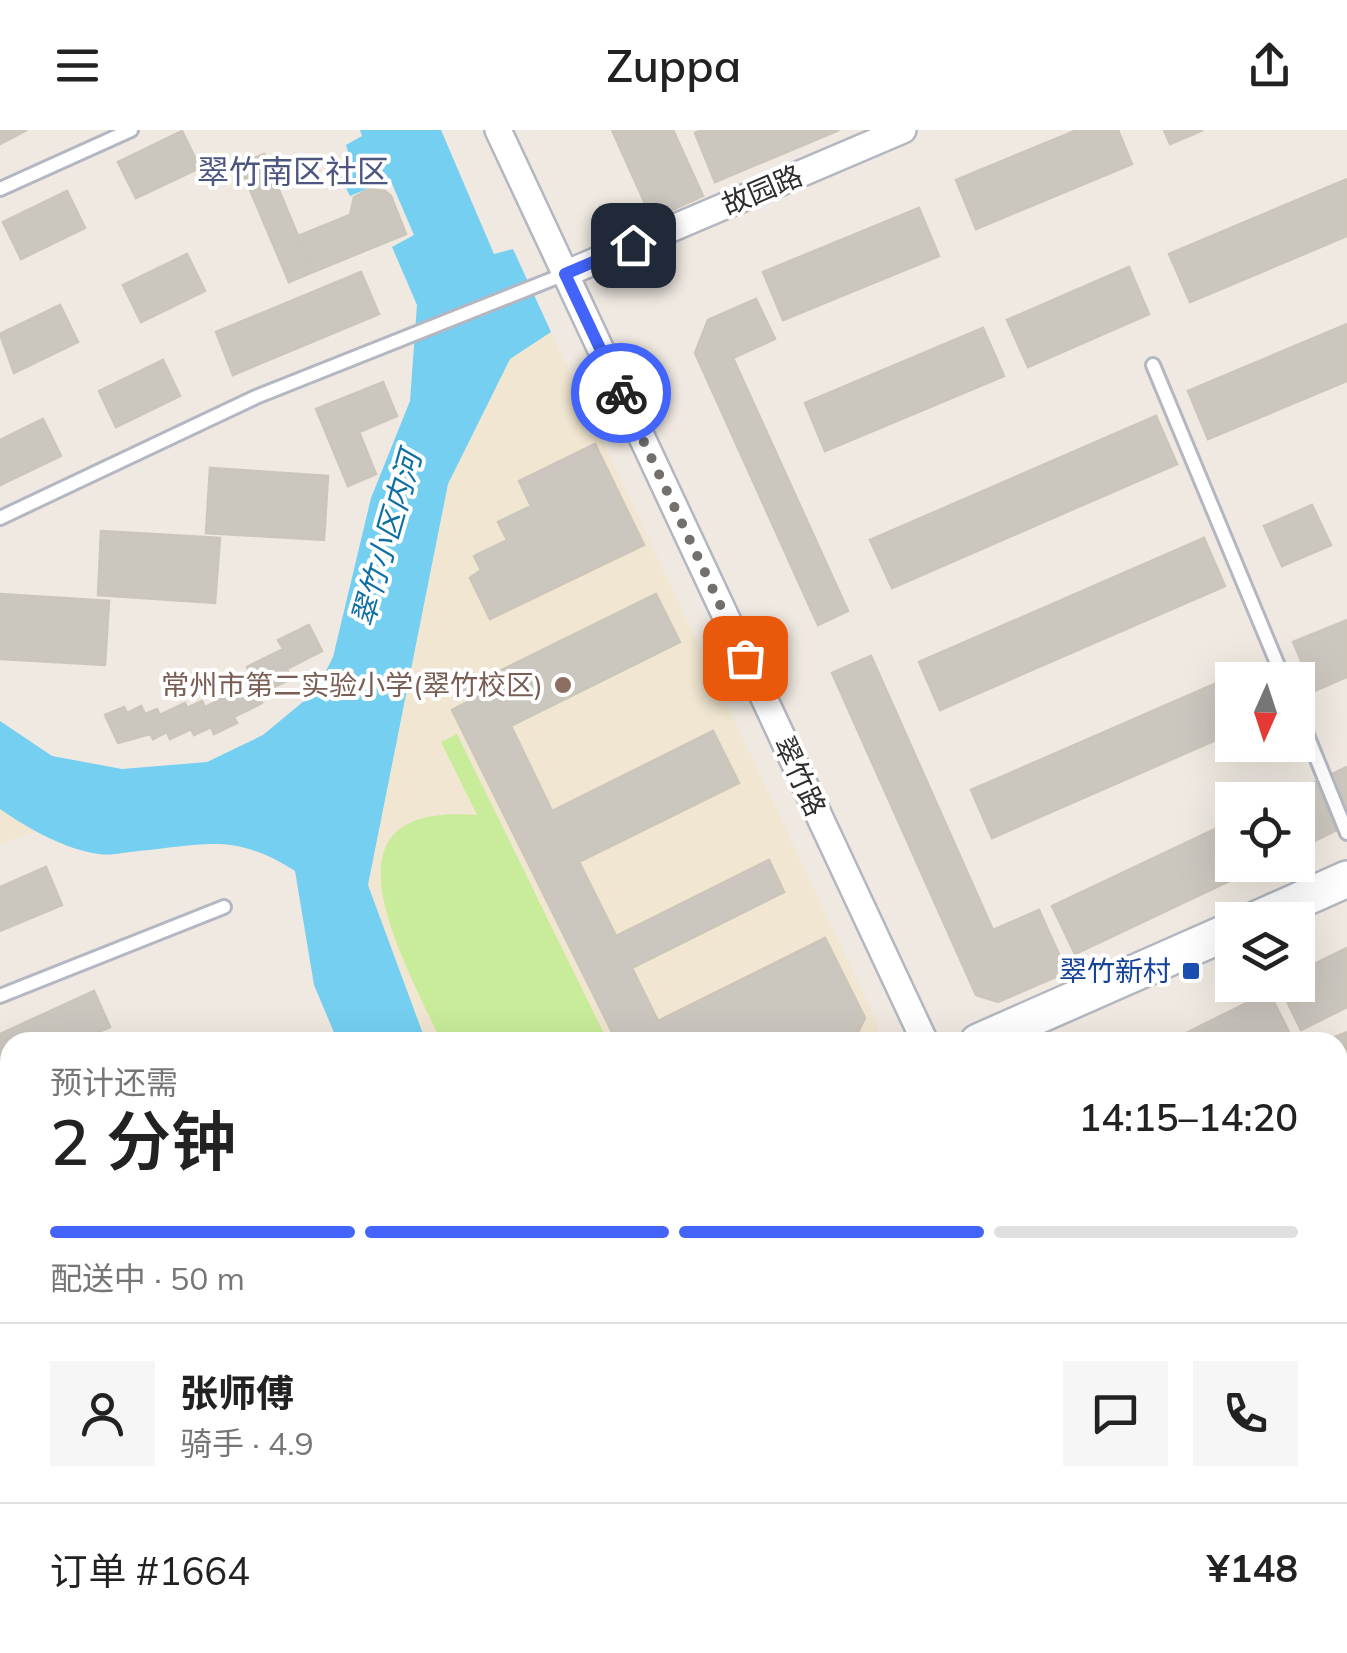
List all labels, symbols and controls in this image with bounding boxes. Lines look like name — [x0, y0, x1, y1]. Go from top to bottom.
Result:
text: Zuppa — [606, 37, 741, 93]
icon: menu — [50, 38, 105, 93]
icon: share — [1242, 38, 1297, 93]
district label: 翠竹南区社区 — [197, 151, 389, 191]
street label: 故园路 — [716, 157, 807, 222]
pin — [591, 203, 676, 288]
icon: home — [606, 218, 661, 273]
courier — [571, 343, 671, 443]
icon: bike — [594, 366, 649, 421]
water label: 翠竹小区内河 — [343, 442, 430, 630]
pin — [703, 616, 788, 701]
icon: bag — [718, 631, 773, 686]
north arrow — [1215, 662, 1315, 762]
map controls — [1215, 662, 1315, 1002]
place label: 常州市第二实验小学(翠竹校区) — [161, 667, 543, 702]
marker: 常州市第二实验小学(翠竹校区) — [552, 674, 574, 696]
street label: 翠竹路 — [767, 730, 834, 821]
button: locate — [1215, 782, 1315, 882]
button: layers — [1215, 902, 1315, 1002]
place label: 翠竹新村 — [1059, 953, 1171, 988]
marker: 翠竹新村 — [1180, 960, 1202, 982]
text: 预计还需 — [50, 1062, 178, 1102]
text: 14:15–14:20 — [1078, 1093, 1298, 1141]
text: 2 分钟 — [50, 1100, 236, 1181]
text: 配送中 · 50 m — [50, 1258, 245, 1298]
button: person — [50, 1361, 155, 1466]
button: chat — [1063, 1361, 1168, 1466]
button: phone — [1193, 1361, 1298, 1466]
text: 张师傅 — [180, 1369, 294, 1417]
text: 骑手 · 4.9 — [180, 1423, 314, 1463]
text: ¥148 — [1207, 1544, 1298, 1592]
text: 订单 #1664 — [50, 1547, 250, 1595]

